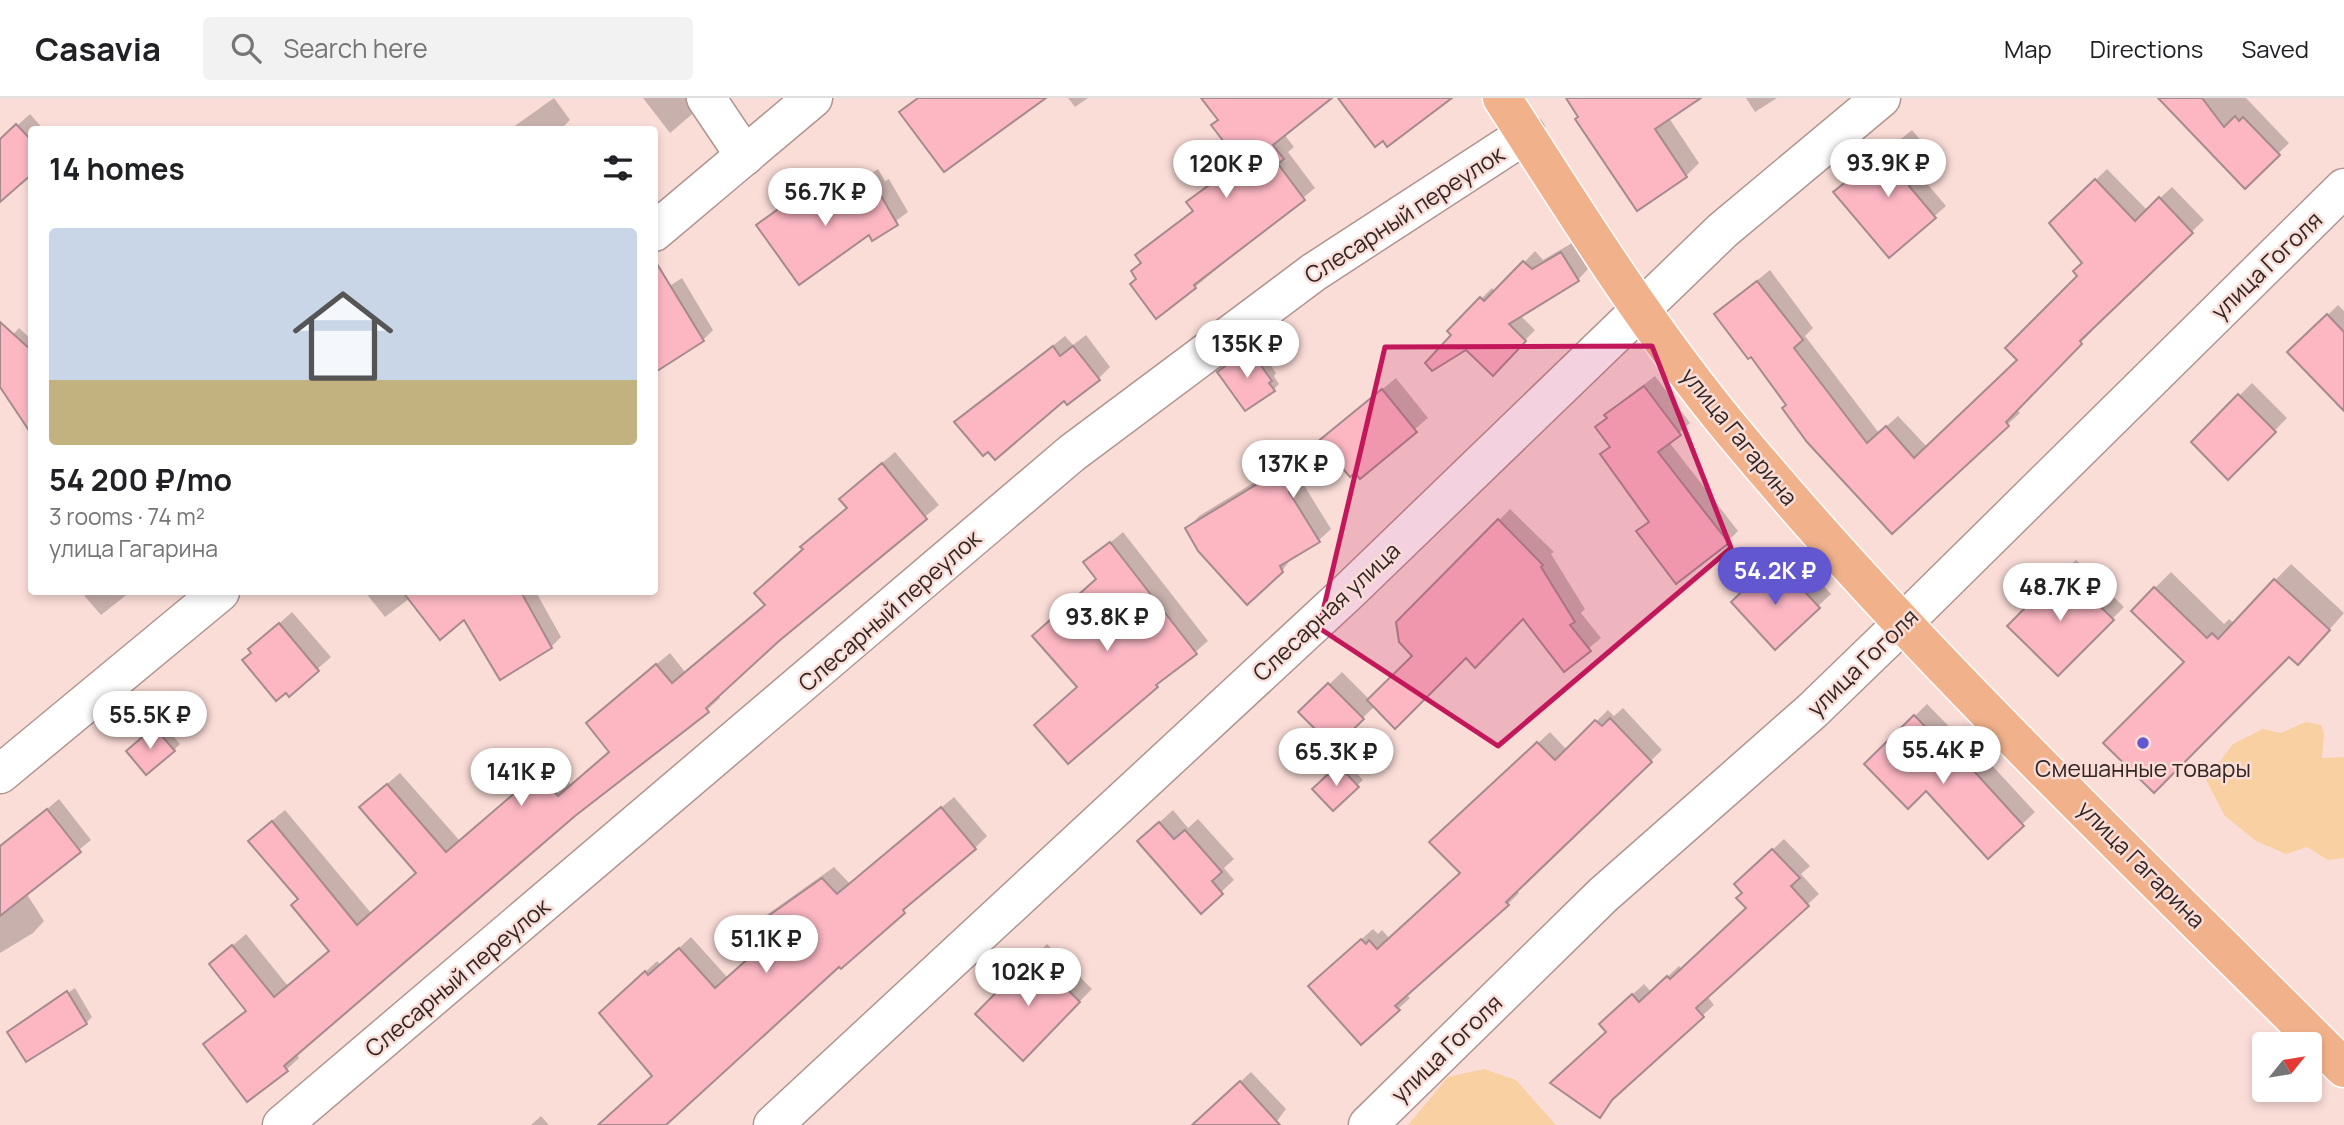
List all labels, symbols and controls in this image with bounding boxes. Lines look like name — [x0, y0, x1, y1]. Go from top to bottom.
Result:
search box — [203, 17, 693, 80]
text: Casavia — [35, 26, 161, 71]
icon: search — [227, 29, 265, 67]
text: Search here — [283, 30, 428, 66]
text: Map — [2004, 32, 2052, 65]
text: Directions — [2090, 32, 2203, 65]
text: Saved — [2241, 32, 2309, 65]
street label: Слесарный переулок — [1298, 137, 1511, 291]
pin: 120K ₽ — [1169, 140, 1283, 200]
pin: 93.9K ₽ — [1823, 140, 1953, 199]
text: 93.9K ₽ — [1846, 146, 1930, 178]
text: 120K ₽ — [1189, 147, 1263, 179]
text: 14 homes — [49, 148, 185, 189]
icon: filters — [599, 149, 637, 187]
pin: 56.7K ₽ — [760, 169, 890, 228]
text: 56.7K ₽ — [784, 175, 866, 207]
street label: улица Гоголя — [2203, 204, 2329, 326]
icon: home — [280, 273, 406, 399]
pin: 135K ₽ — [1190, 320, 1304, 380]
text: 135K ₽ — [1211, 327, 1283, 359]
street label: улица Гагарина — [1674, 360, 1806, 512]
pin: 137K ₽ — [1236, 440, 1350, 500]
text: 137K ₽ — [1258, 447, 1328, 479]
text: 54 200 ₽/mo — [49, 459, 232, 500]
text: 3 rooms · 74 m² — [49, 500, 205, 532]
street label: Слесарный переулок — [791, 521, 988, 698]
text: улица Гагарина — [49, 532, 218, 564]
street label: Слесарная улица — [1245, 534, 1407, 688]
pin: 54.2K ₽ — [1710, 547, 1840, 607]
text: 54.2K ₽ — [1734, 554, 1816, 586]
pin: 48.7K ₽ — [1995, 564, 2125, 623]
text: 48.7K ₽ — [2019, 570, 2101, 602]
pin: 93.8K ₽ — [1042, 594, 1172, 653]
text: 93.8K ₽ — [1065, 600, 1149, 632]
street label: улица Гоголя — [1799, 601, 1925, 723]
pin: 55.5K ₽ — [85, 692, 215, 751]
text: 55.5K ₽ — [109, 698, 191, 730]
pin: 55.4K ₽ — [1878, 726, 2008, 786]
pin: 65.3K ₽ — [1271, 728, 1401, 788]
text: 55.4K ₽ — [1902, 733, 1984, 765]
text: 65.3K ₽ — [1295, 735, 1377, 767]
marker: Смешанные товары — [2135, 735, 2151, 751]
pin: 141K ₽ — [464, 748, 578, 808]
place label: Смешанные товары — [2035, 752, 2251, 784]
text: 141K ₽ — [487, 755, 555, 787]
street label: улица Гагарина — [2071, 793, 2213, 935]
street label: Слесарный переулок — [358, 890, 557, 1064]
pin: 51.1K ₽ — [701, 916, 831, 975]
text: 51.1K ₽ — [730, 922, 802, 954]
pin: 102K ₽ — [971, 948, 1085, 1008]
text: 102K ₽ — [991, 955, 1065, 987]
street label: улица Гоголя — [1383, 987, 1509, 1109]
north arrow — [2252, 1032, 2322, 1102]
map controls — [2252, 1032, 2322, 1102]

